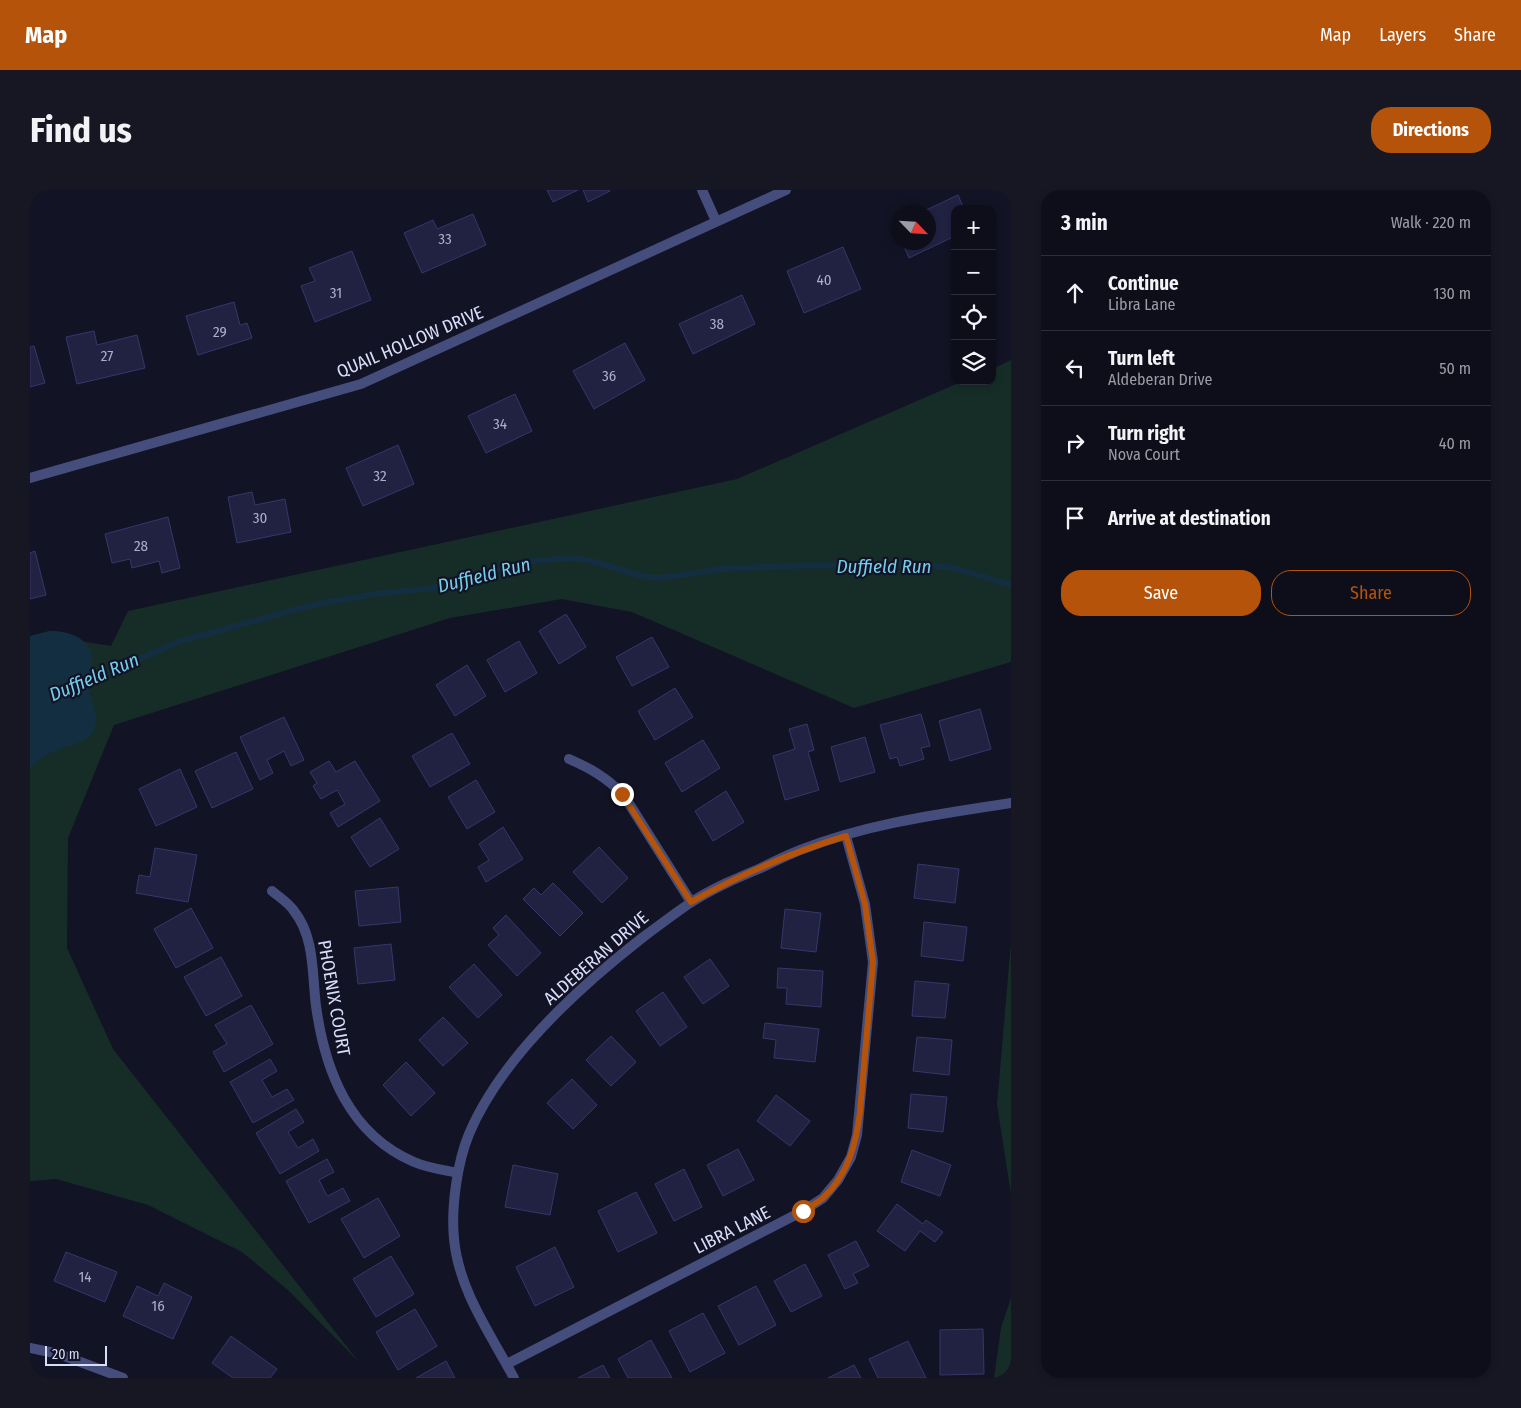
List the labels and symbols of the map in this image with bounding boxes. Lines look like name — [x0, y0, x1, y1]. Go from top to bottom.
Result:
north arrow — [891, 205, 936, 250]
house number: 33 — [438, 230, 452, 248]
house number: 40 — [816, 271, 832, 289]
house number: 31 — [330, 284, 342, 302]
street label: QUAIL HOLLOW DRIVE — [333, 301, 487, 383]
house number: 38 — [710, 315, 724, 333]
house number: 29 — [213, 323, 227, 341]
house number: 27 — [101, 347, 113, 365]
house number: 36 — [602, 367, 616, 385]
house number: 34 — [493, 415, 507, 433]
house number: 32 — [373, 467, 387, 485]
house number: 30 — [253, 509, 267, 527]
house number: 28 — [134, 537, 148, 555]
water label: Duffield Run — [435, 552, 533, 598]
water label: Duffield Run — [836, 555, 932, 578]
water label: Duffield Run — [46, 648, 142, 706]
route end — [611, 783, 634, 806]
street label: ALDEBERAN DRIVE — [539, 907, 653, 1009]
street label: PHOENIX COURT — [313, 938, 355, 1058]
route start — [792, 1200, 815, 1223]
street label: LIBRA LANE — [690, 1201, 774, 1259]
house number: 14 — [78, 1268, 92, 1286]
house number: 16 — [151, 1297, 165, 1315]
scale bar — [45, 1343, 108, 1366]

